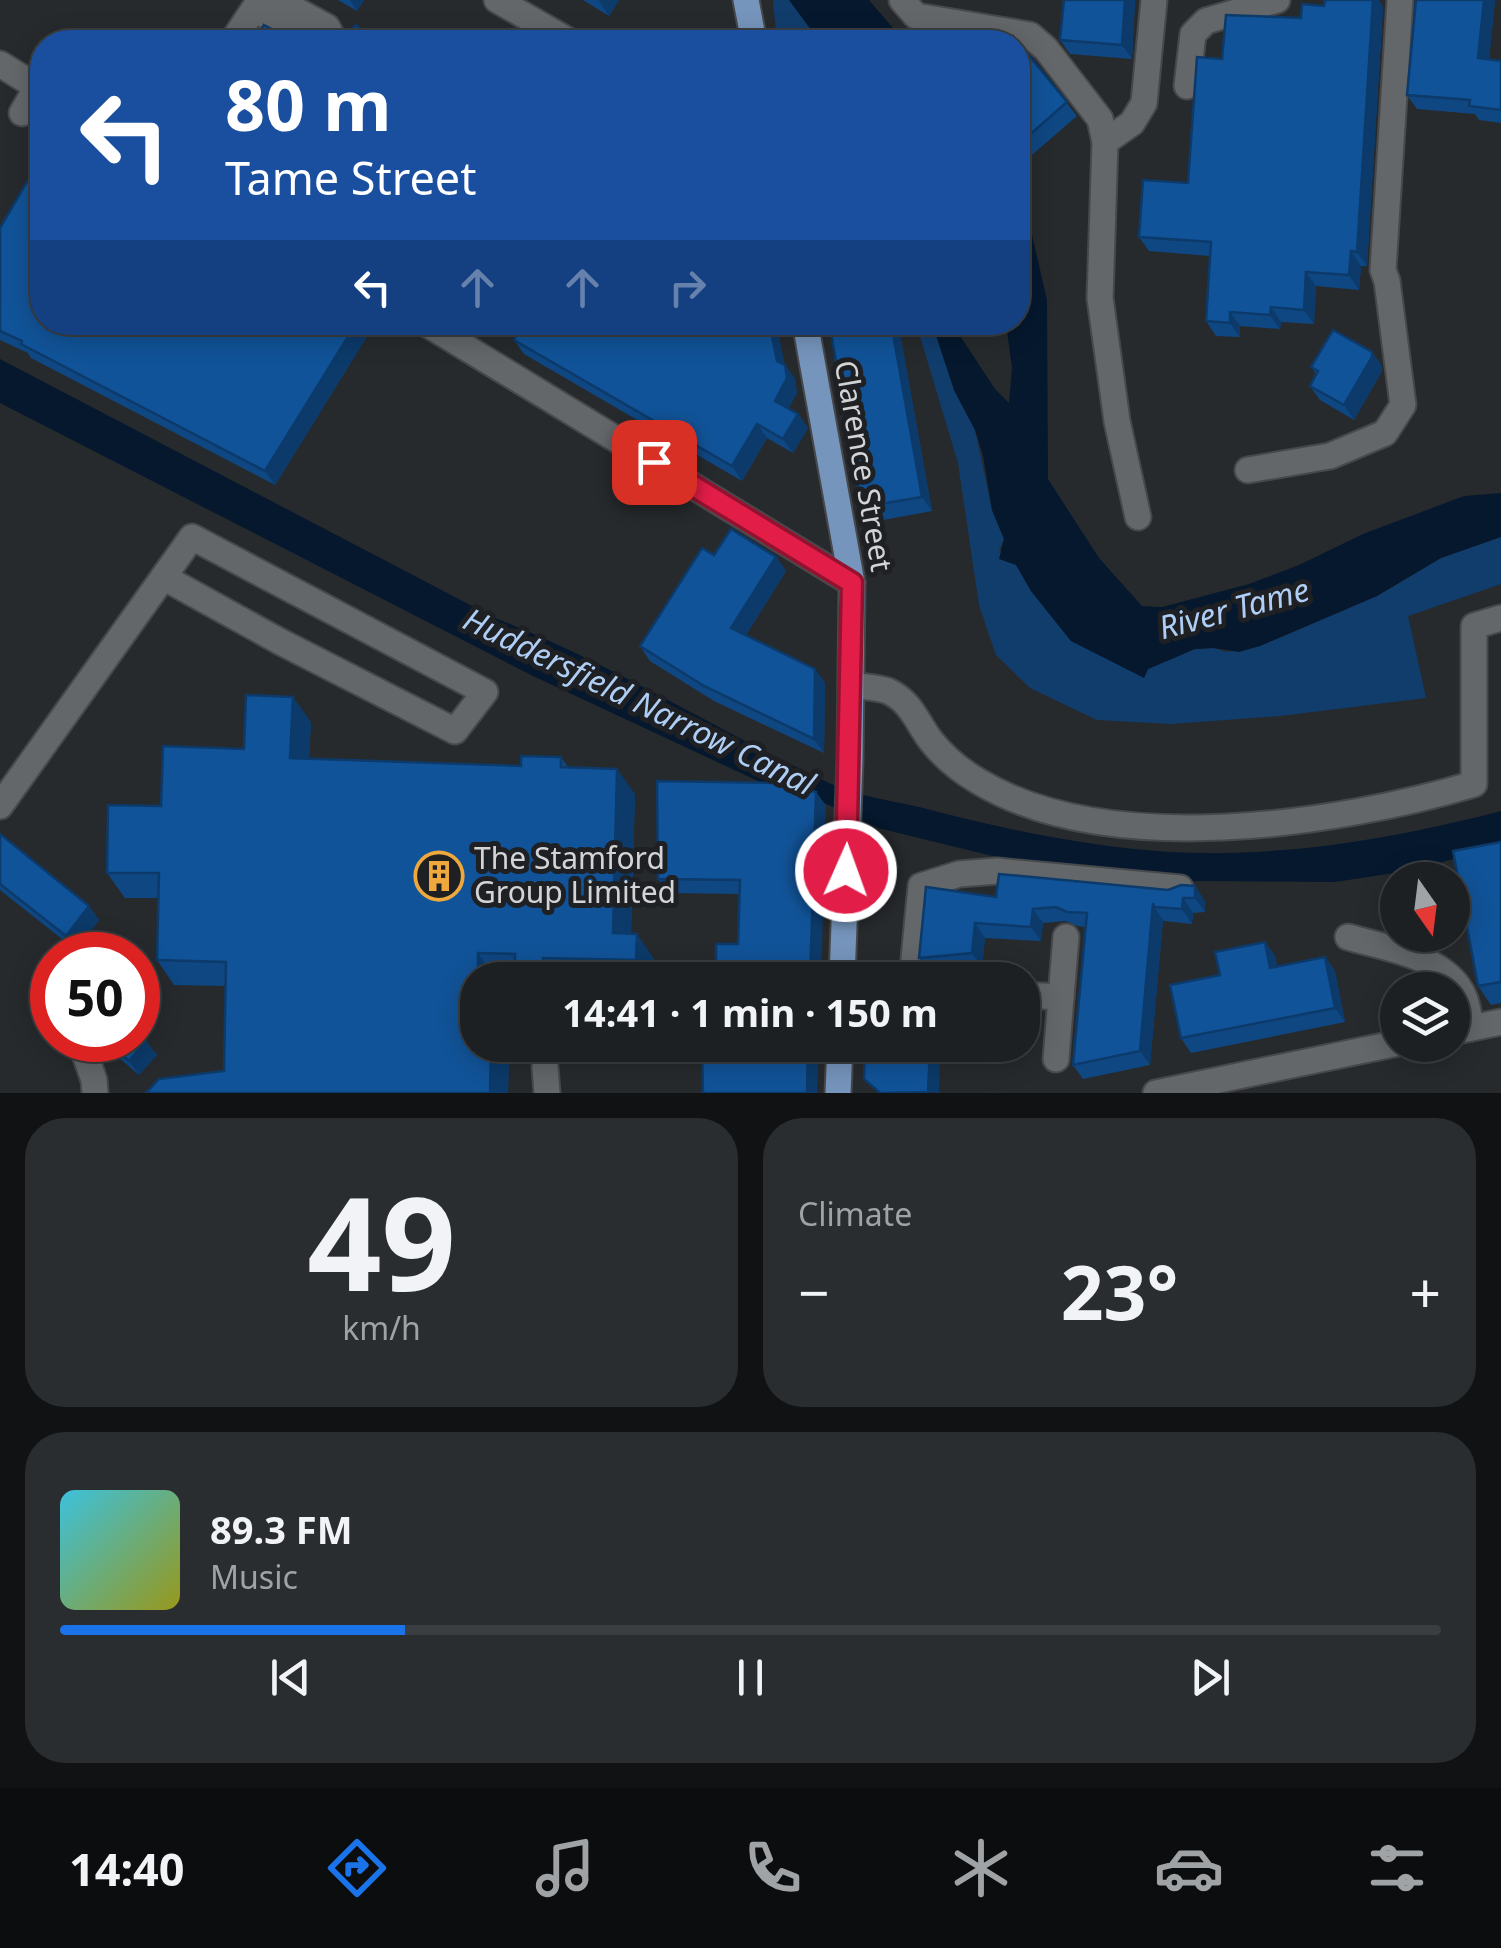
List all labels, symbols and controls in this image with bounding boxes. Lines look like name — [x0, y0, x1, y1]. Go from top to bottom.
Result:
text: 80 m — [225, 56, 392, 152]
icon: left — [60, 70, 190, 200]
text: Tame Street — [225, 147, 476, 208]
icon: left — [345, 260, 400, 315]
icon: ahead — [450, 260, 505, 315]
icon: ahead — [555, 260, 610, 315]
icon: right — [660, 260, 715, 315]
street label: Clarence Street — [826, 357, 903, 575]
pin — [612, 420, 697, 505]
icon: arrive — [627, 435, 682, 490]
water label: River Tame — [1154, 567, 1314, 648]
water label: Huddersfield Narrow Canal — [457, 597, 823, 805]
position arrow — [794, 819, 898, 923]
place label: The Stamford Group Limited — [474, 837, 676, 912]
building icon: The Stamford Group Limited — [413, 850, 465, 902]
north arrow — [1380, 862, 1470, 952]
map controls — [1380, 862, 1470, 1062]
speed limit sign: 50 — [30, 932, 160, 1062]
button: layers — [1380, 972, 1470, 1062]
text: 14:41 · 1 min · 150 m — [562, 986, 938, 1038]
text: 49 — [307, 1152, 456, 1329]
text: Climate — [798, 1192, 912, 1235]
text: 23° — [1061, 1240, 1178, 1342]
text: − — [798, 1254, 829, 1329]
text: + — [1410, 1254, 1441, 1329]
text: km/h — [342, 1306, 421, 1349]
text: 89.3 FM — [210, 1503, 352, 1555]
text: Music — [210, 1555, 298, 1598]
icon: previous — [263, 1650, 318, 1705]
icon: pause — [723, 1650, 778, 1705]
icon: next — [1183, 1650, 1238, 1705]
icon: directions — [322, 1833, 392, 1903]
icon: music — [530, 1833, 600, 1903]
icon: phone — [738, 1833, 808, 1903]
icon: climate — [946, 1833, 1016, 1903]
icon: car — [1154, 1833, 1224, 1903]
icon: filters — [1362, 1833, 1432, 1903]
text: 14:40 — [69, 1838, 185, 1899]

